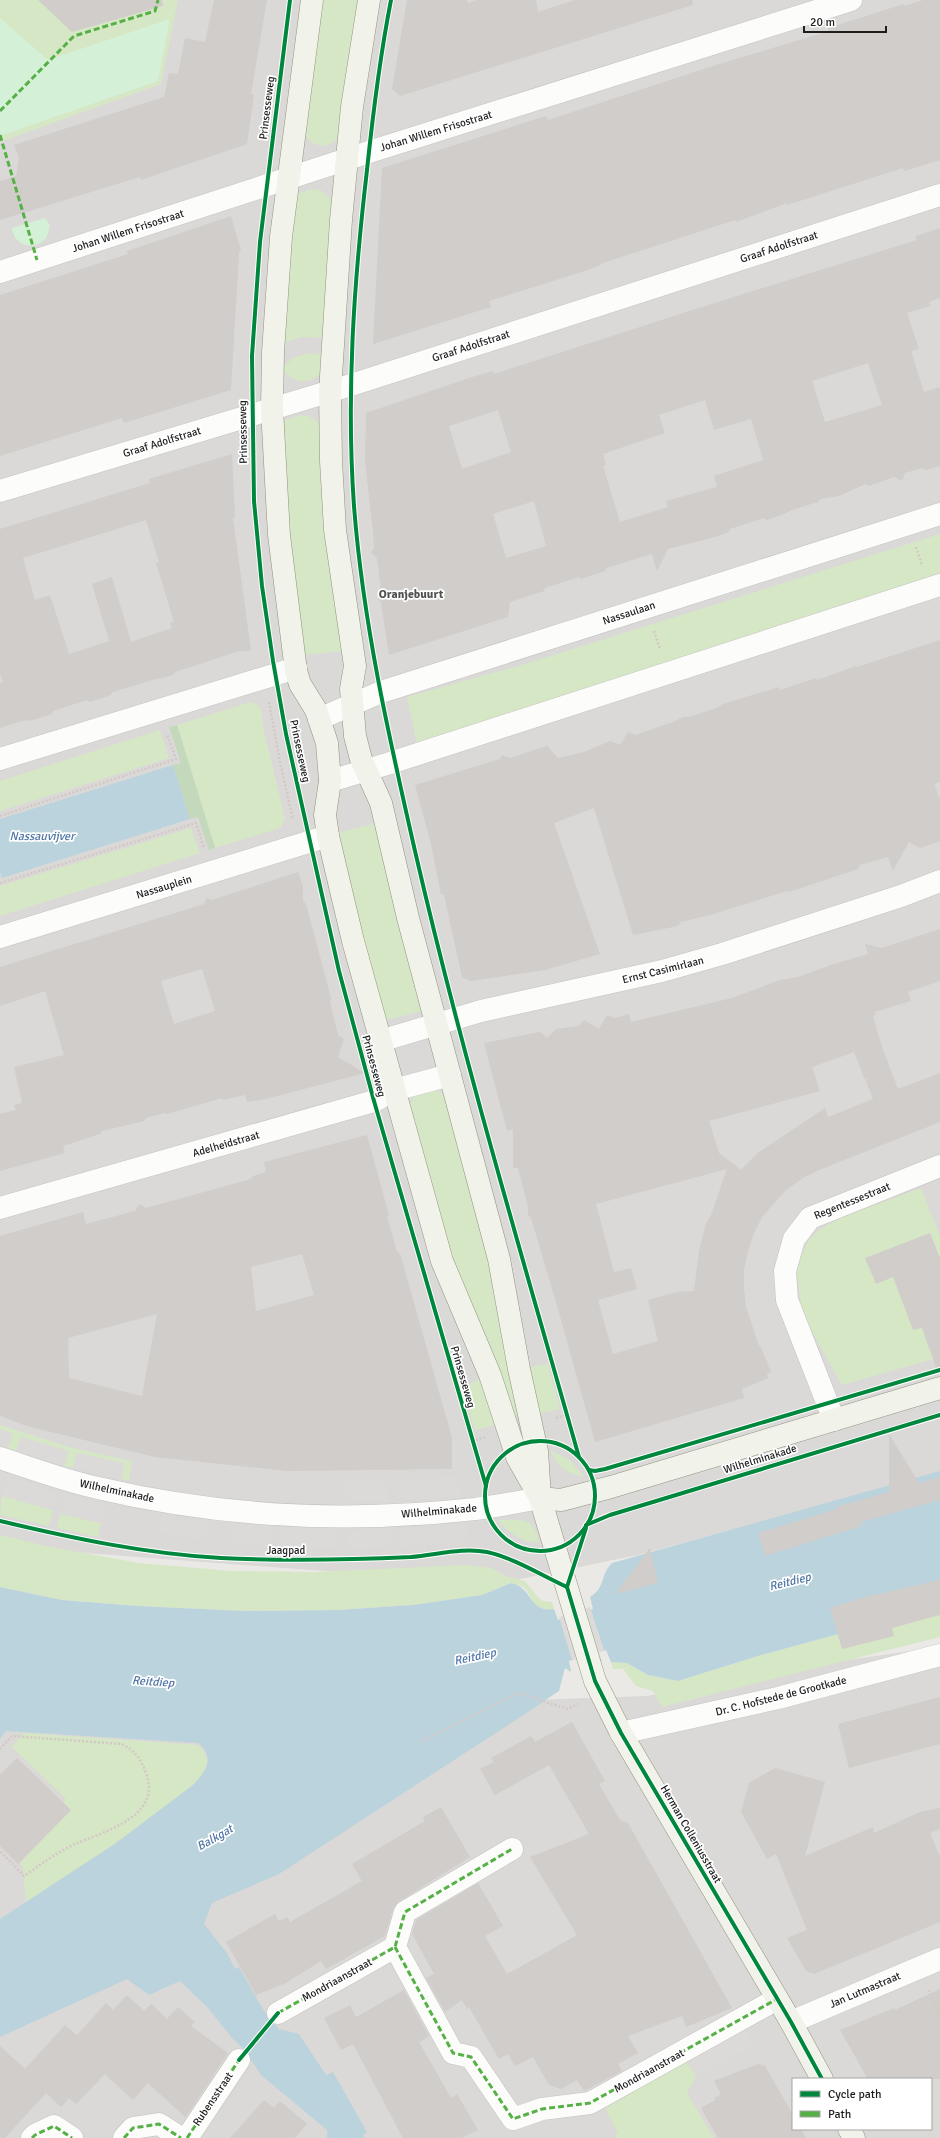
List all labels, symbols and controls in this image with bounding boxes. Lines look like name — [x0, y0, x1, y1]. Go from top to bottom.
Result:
scale bar — [804, 8, 886, 34]
text: 20 m — [810, 15, 835, 30]
street label: Prinsesseweg — [257, 75, 277, 140]
street label: Johan Willem Frisostraat — [378, 108, 494, 154]
street label: Johan Willem Frisostraat — [71, 207, 186, 255]
street label: Graaf Adolfstraat — [739, 228, 820, 266]
street label: Graaf Adolfstraat — [431, 327, 512, 365]
street label: Prinsesseweg — [236, 400, 250, 464]
street label: Graaf Adolfstraat — [121, 424, 203, 460]
district label: Oranjebuurt — [379, 587, 444, 602]
street label: Nassaulaan — [601, 598, 657, 628]
street label: Prinsesseweg — [287, 718, 313, 784]
water label: Nassauvijver — [10, 829, 76, 844]
street label: Nassauplein — [135, 872, 193, 902]
street label: Ernst Casimirlaan — [621, 954, 705, 986]
street label: Prinsesseweg — [359, 1034, 389, 1099]
street label: Adelheidstraat — [191, 1128, 261, 1160]
street label: Regentessestraat — [812, 1180, 892, 1222]
street label: Prinsesseweg — [448, 1345, 478, 1410]
street label: Wilhelminakade — [722, 1442, 798, 1476]
street label: Wilhelminakade — [78, 1477, 156, 1505]
street label: Wilhelminakade — [401, 1501, 477, 1521]
street label: Jaagpad — [267, 1544, 306, 1557]
water label: Reitdiep — [768, 1569, 813, 1594]
water label: Reitdiep — [453, 1645, 498, 1669]
water label: Reitdiep — [131, 1673, 175, 1691]
street label: Dr. C. Hofstede de Grootkade — [714, 1673, 848, 1719]
street label: Herman Colleniusstraat — [658, 1783, 724, 1885]
water label: Balkgat — [194, 1821, 237, 1854]
street label: Mondriaanstraat — [300, 1955, 375, 2005]
street label: Jan Lutmastraat — [828, 1969, 903, 2011]
street label: Mondriaanstraat — [612, 2046, 687, 2096]
street label: Rubensstraat — [190, 2070, 236, 2128]
legend — [792, 2078, 932, 2130]
text: Cycle path — [828, 2087, 881, 2102]
text: Path — [828, 2107, 851, 2122]

